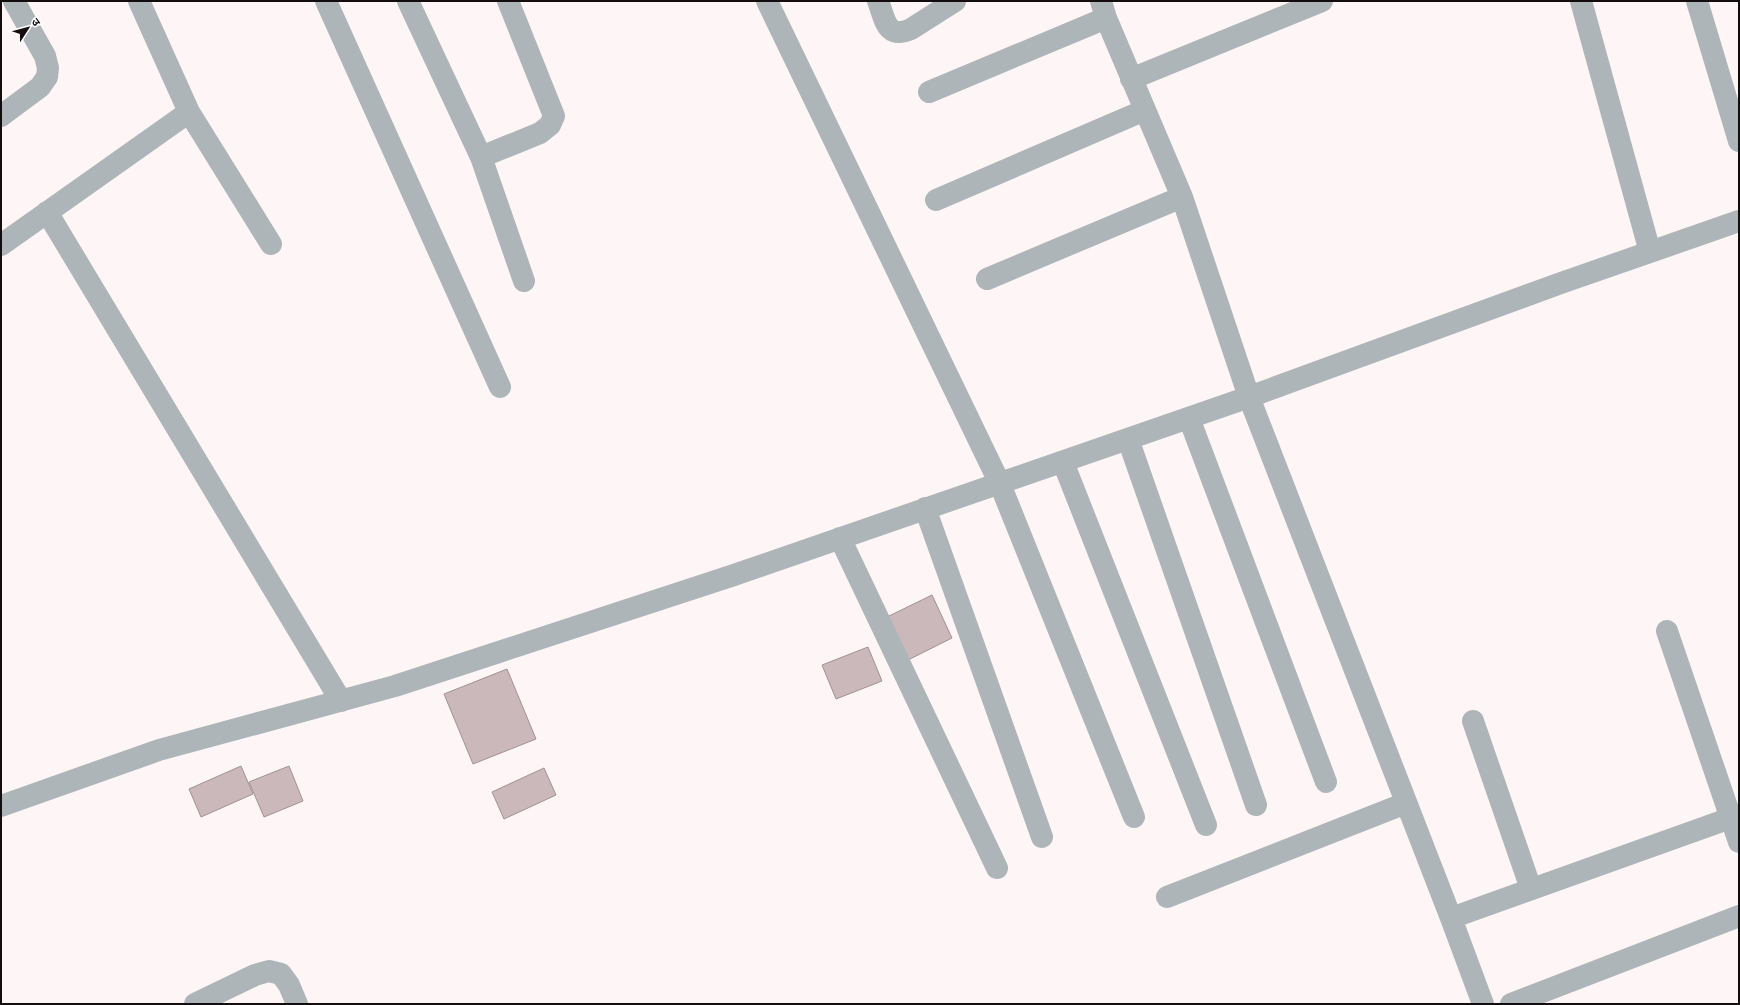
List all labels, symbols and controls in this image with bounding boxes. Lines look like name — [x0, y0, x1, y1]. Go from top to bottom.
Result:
north arrow — [8, 8, 48, 48]
text: उ — [29, 16, 43, 29]

